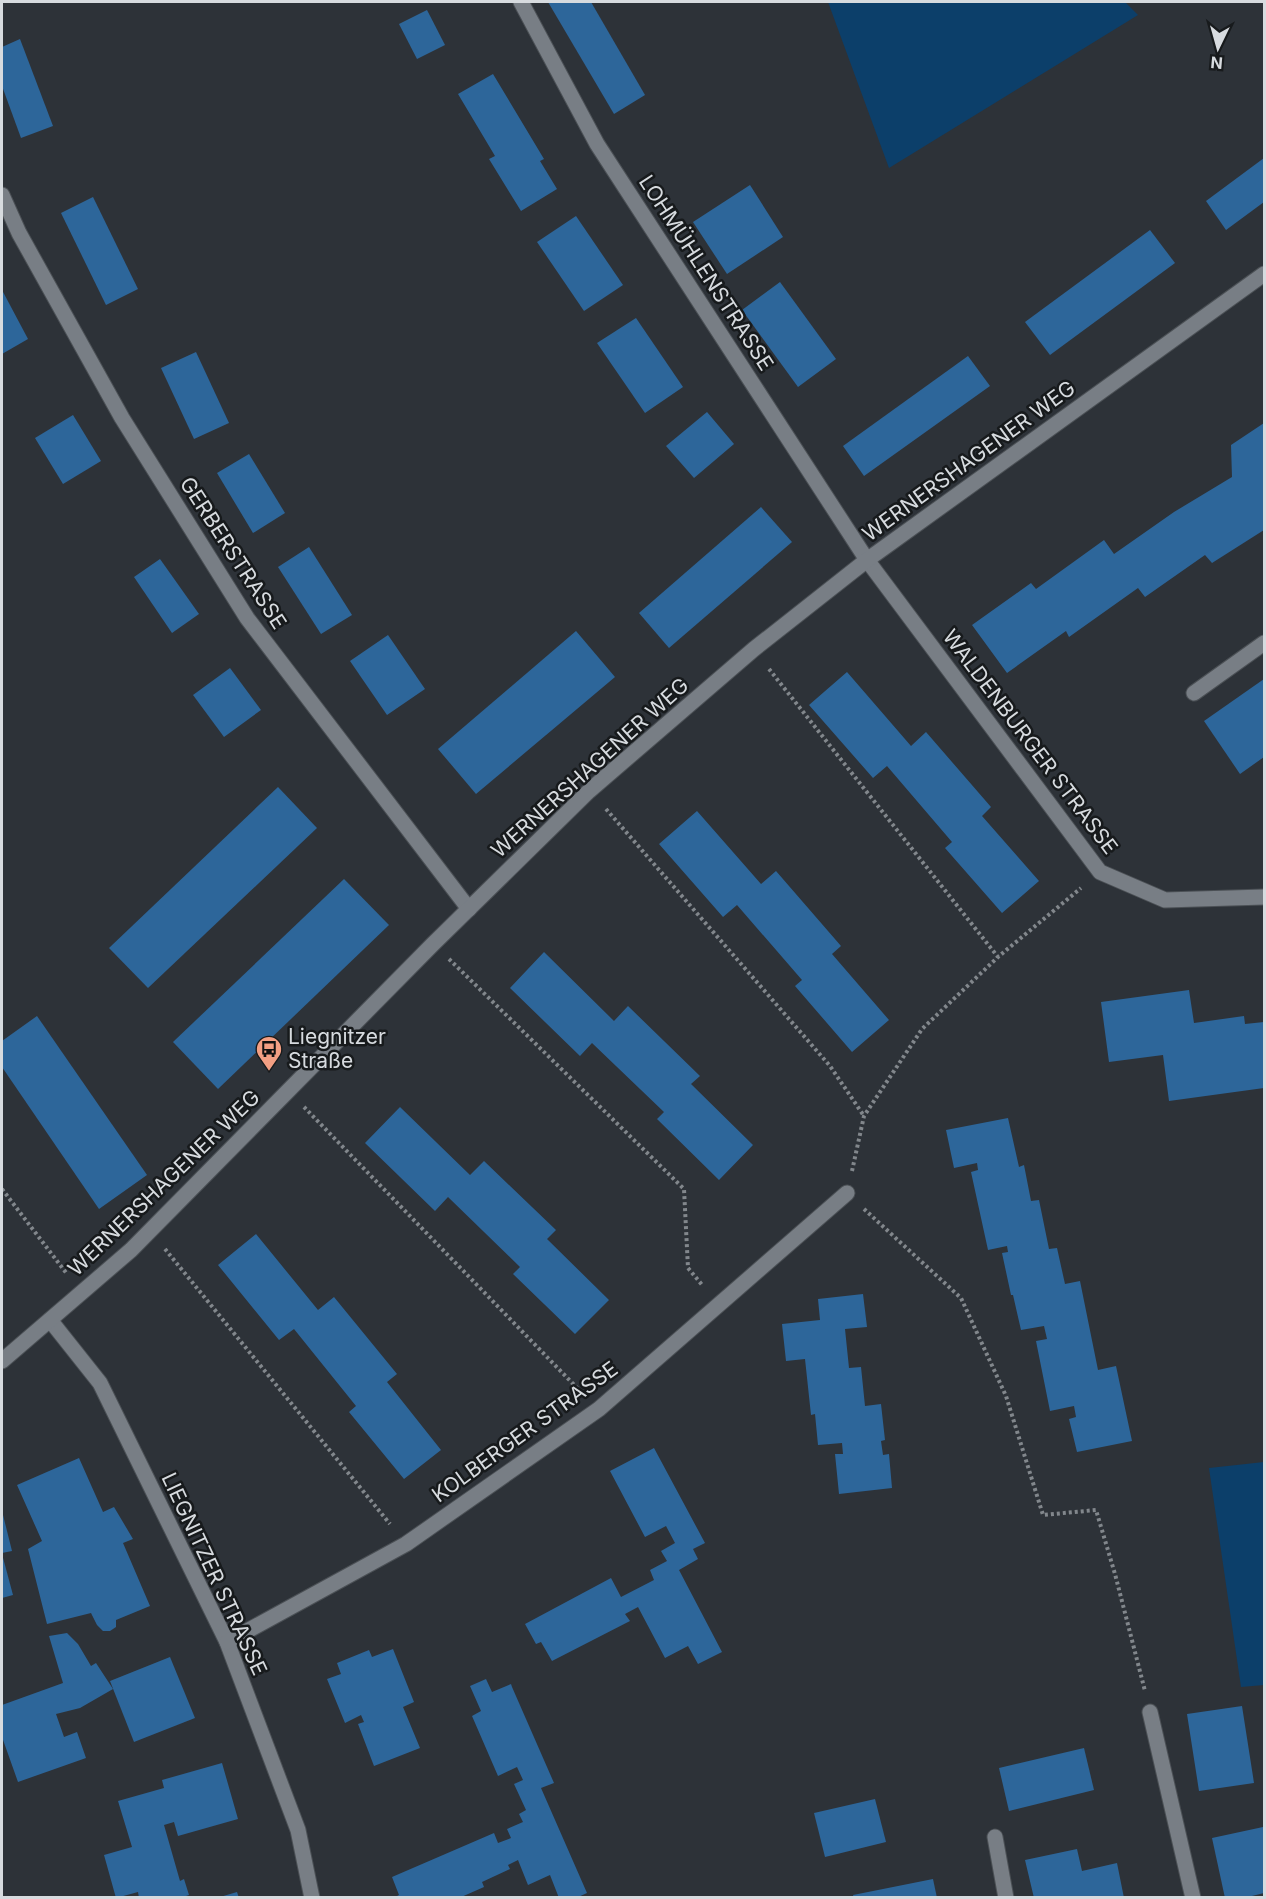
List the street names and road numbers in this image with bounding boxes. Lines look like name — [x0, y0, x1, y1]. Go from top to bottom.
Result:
street label: LOHMÜHLENSTRASSE — [634, 170, 780, 375]
street label: WERNERSHAGENER WEG — [857, 375, 1080, 546]
street label: GERBERSTRASSE — [175, 472, 292, 633]
street label: WALDENBURGER STRASSE — [938, 624, 1123, 859]
street label: WERNERSHAGENER WEG — [486, 672, 693, 863]
street label: WERNERSHAGENER WEG — [63, 1084, 265, 1281]
street label: KOLBERGER STRASSE — [427, 1356, 622, 1507]
street label: LIEGNITZER STRASSE — [156, 1469, 272, 1679]

